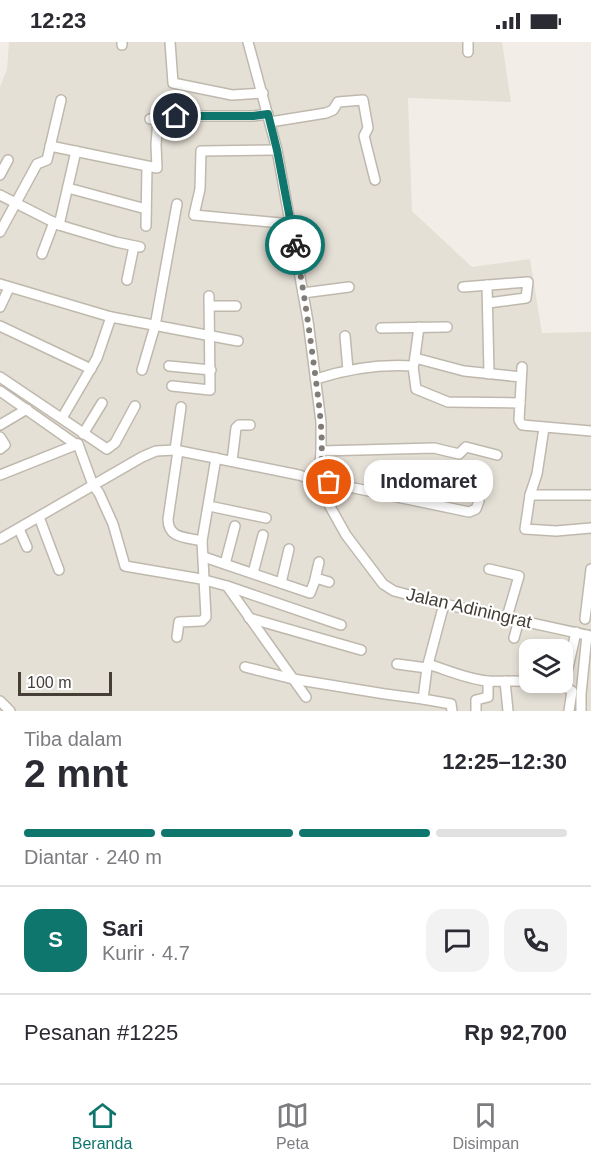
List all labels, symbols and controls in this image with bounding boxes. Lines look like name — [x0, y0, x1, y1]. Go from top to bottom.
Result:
text: 12:23 — [30, 8, 86, 33]
pin — [150, 90, 201, 141]
icon: home — [159, 99, 192, 132]
courier — [265, 215, 325, 275]
icon: bike — [279, 229, 312, 262]
pin — [303, 456, 354, 507]
callout: Indomaret — [365, 461, 494, 503]
icon: bag — [312, 465, 345, 498]
text: Indomaret — [380, 470, 477, 492]
street label: Jalan Adiningrat — [404, 584, 534, 632]
map controls — [519, 639, 573, 693]
button: layers — [519, 639, 573, 693]
scale bar — [18, 669, 112, 696]
text: 100 m — [27, 674, 71, 691]
text: Tiba dalam — [24, 728, 122, 750]
text: 12:25–12:30 — [442, 749, 567, 774]
text: 2 mnt — [24, 752, 128, 795]
text: Diantar · 240 m — [24, 846, 162, 868]
button: chat — [426, 909, 489, 972]
button: phone — [504, 909, 567, 972]
text: Sari — [102, 916, 144, 941]
text: S — [48, 927, 63, 952]
text: Kurir · 4.7 — [102, 942, 190, 964]
text: Pesanan #1225 — [24, 1020, 178, 1045]
text: Rp 92,700 — [464, 1020, 567, 1045]
tab: Beranda — [72, 1099, 132, 1153]
tab: Peta — [276, 1099, 309, 1153]
tab: Disimpan — [452, 1099, 519, 1153]

